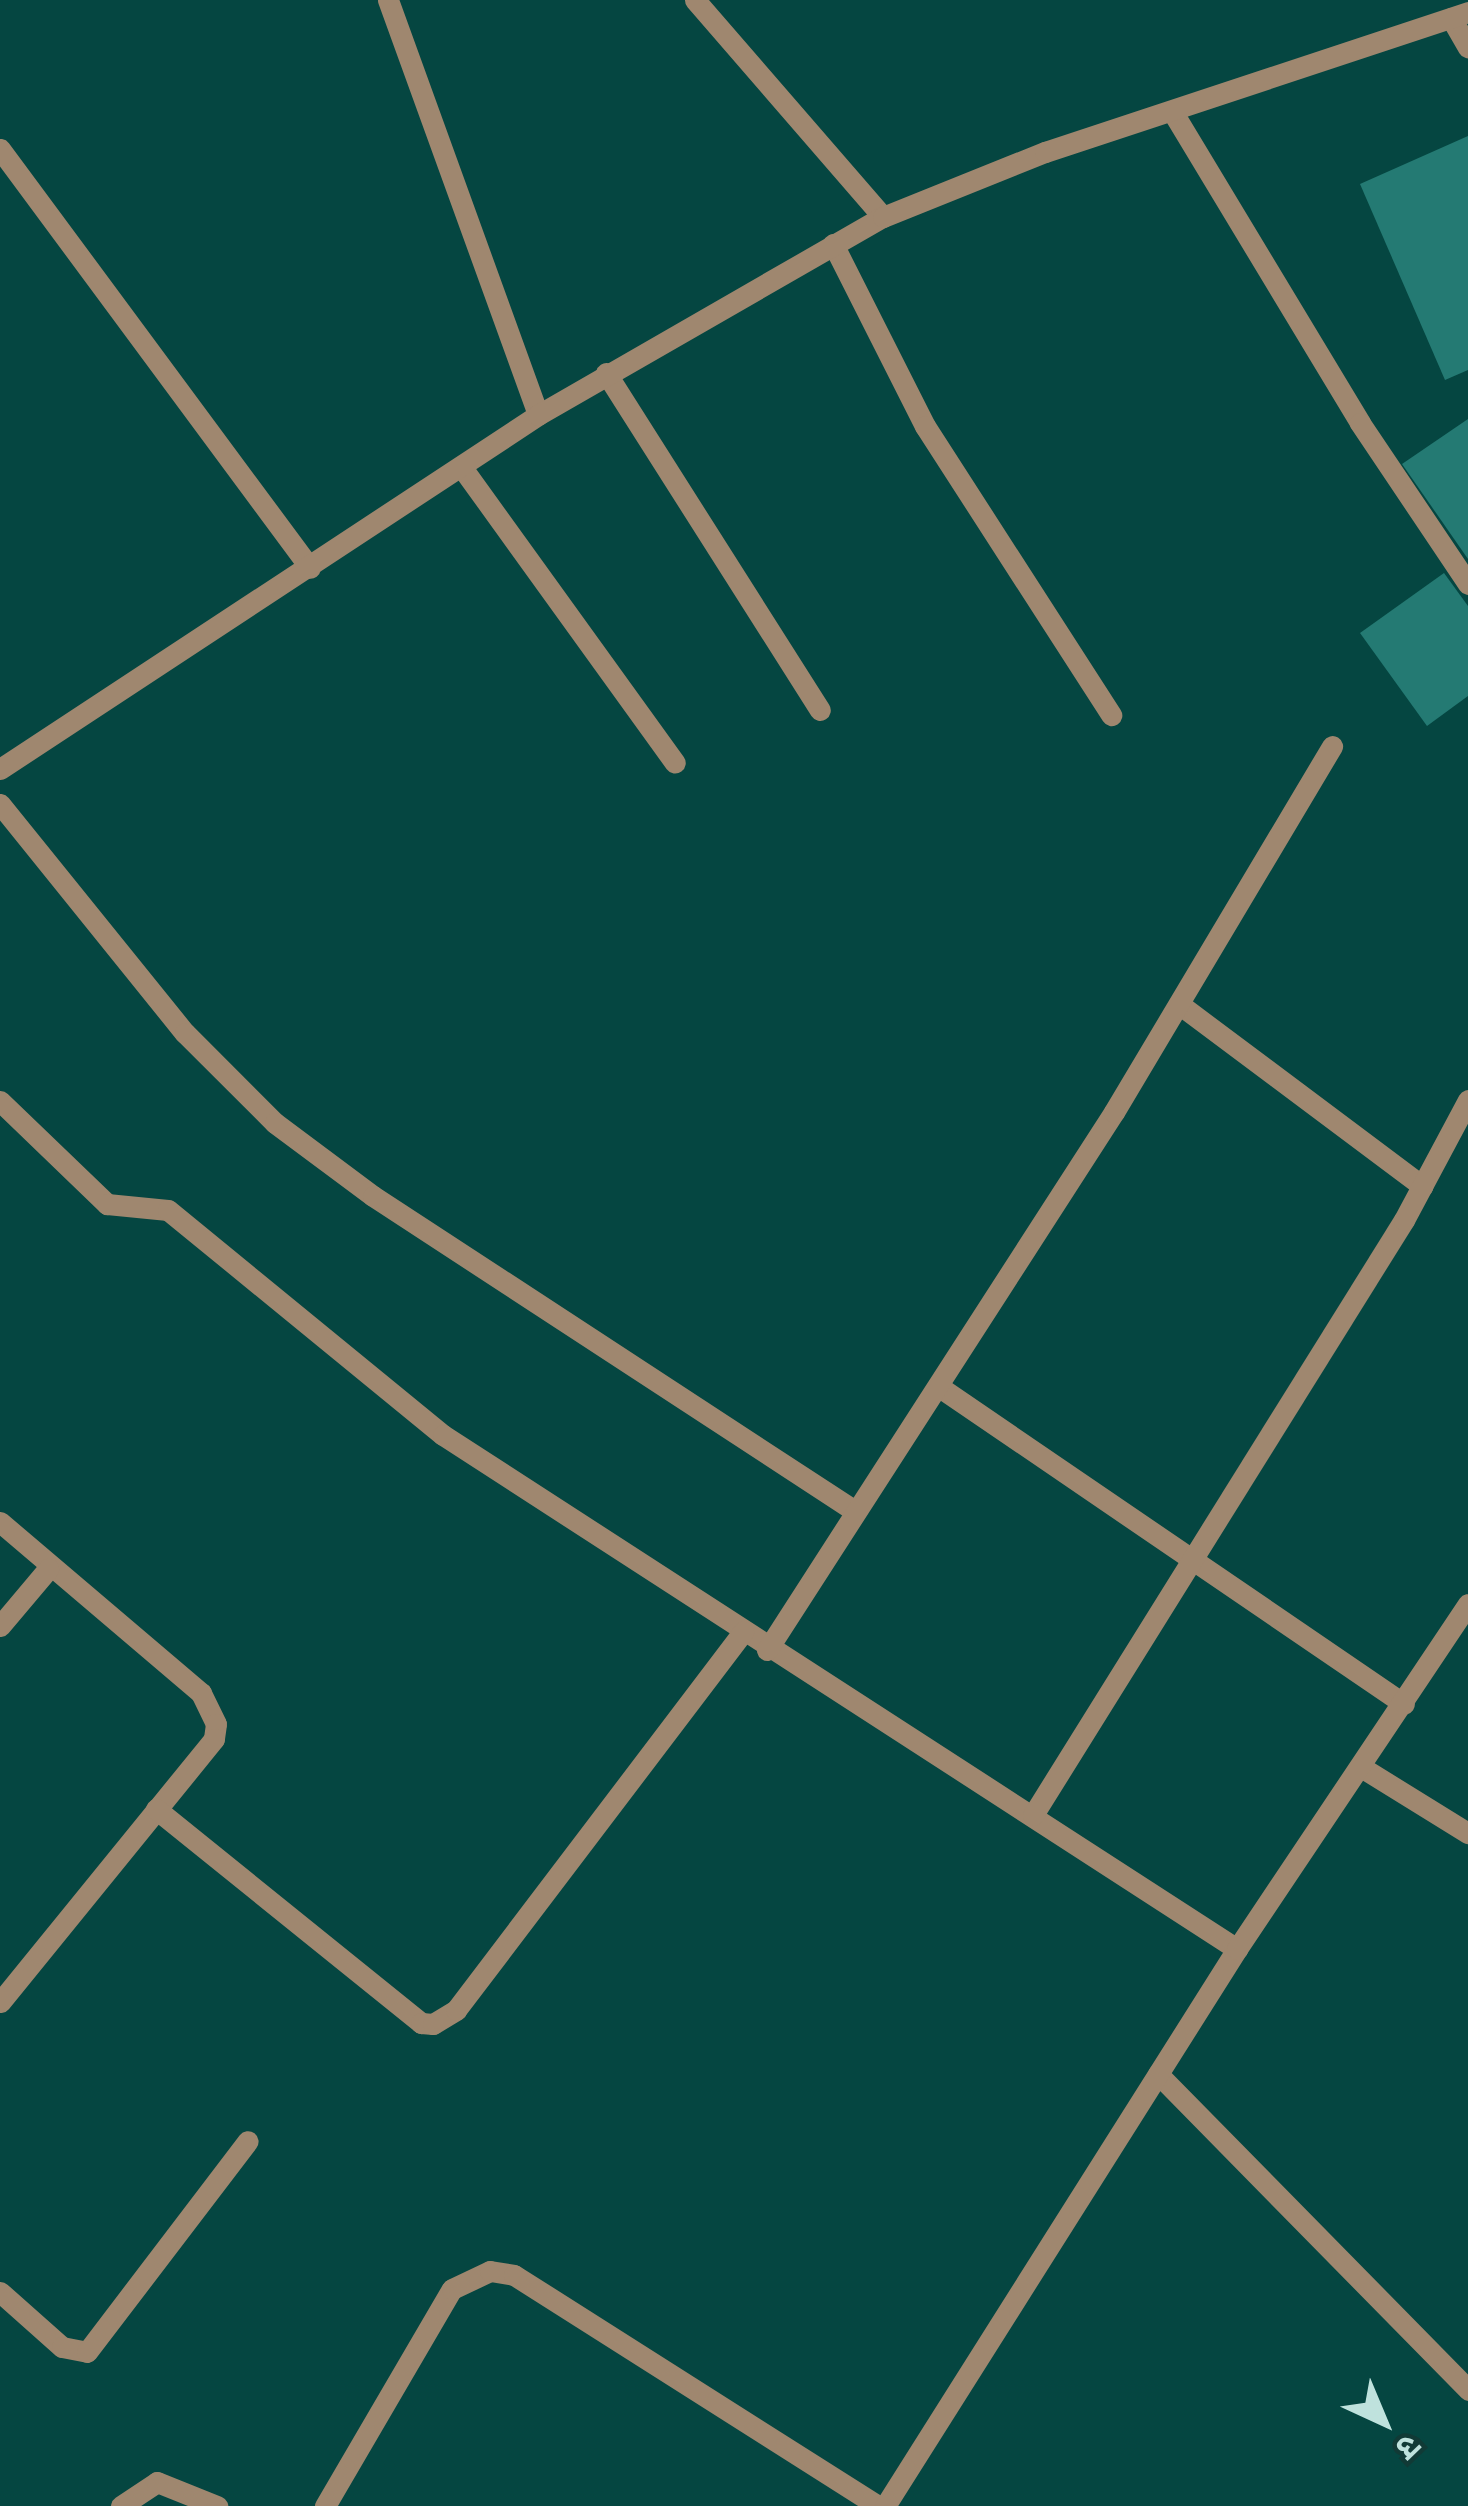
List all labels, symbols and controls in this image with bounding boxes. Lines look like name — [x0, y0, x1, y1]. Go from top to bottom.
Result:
north arrow — [1324, 2362, 1444, 2482]
text: उ — [1387, 2426, 1431, 2470]

